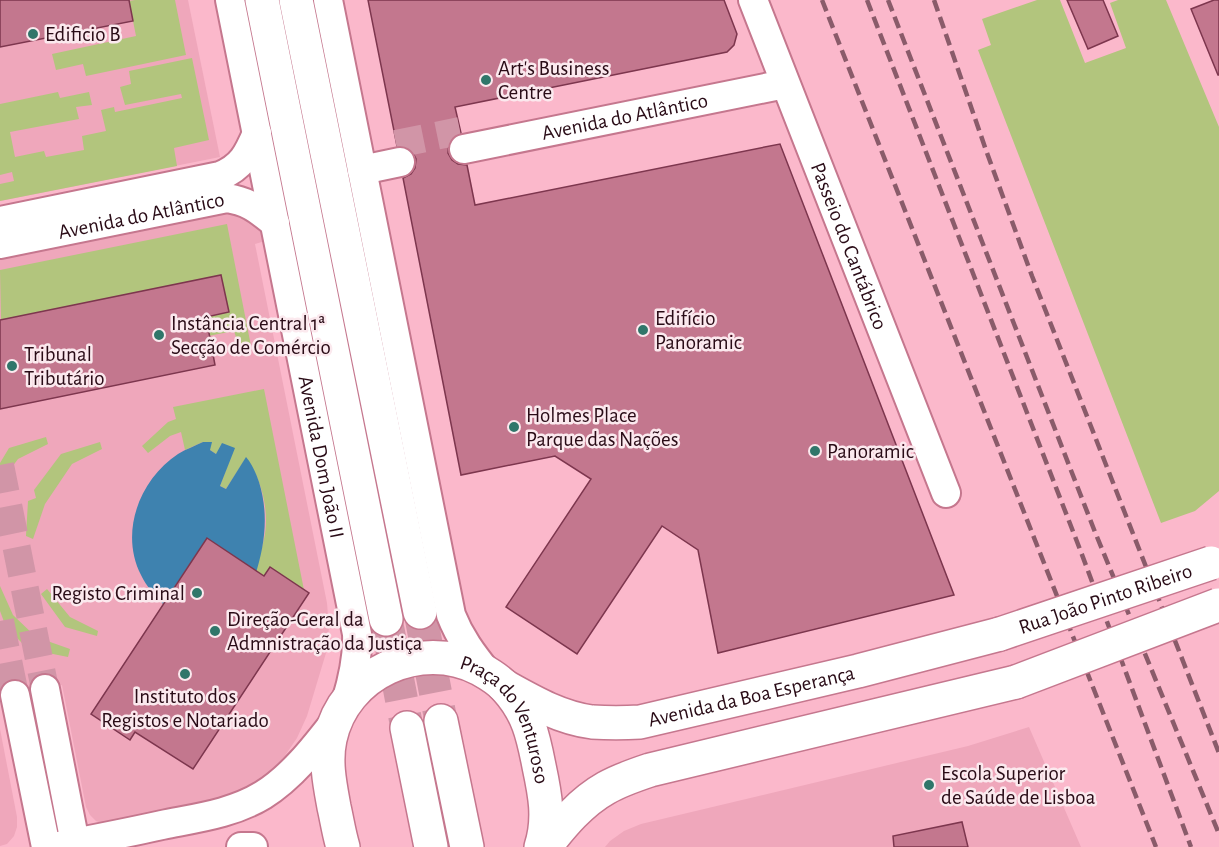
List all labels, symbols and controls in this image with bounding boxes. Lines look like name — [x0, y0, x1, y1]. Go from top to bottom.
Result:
place label: Edificio B — [45, 24, 120, 45]
marker: Edificio B — [26, 27, 40, 41]
place label: Art's Business Centre — [498, 58, 609, 103]
marker: Art's Business Centre — [479, 73, 493, 87]
street label: Avenida do Atlântico — [540, 90, 710, 144]
street label: Passeio do Cantábrico — [807, 160, 891, 332]
street label: Avenida do Atlântico — [56, 189, 226, 243]
place label: Edifício Panoramic — [655, 308, 742, 353]
place label: Instância Central 1ª Secção de Comércio — [171, 313, 331, 358]
marker: Edifício Panoramic — [636, 323, 650, 337]
marker: Instância Central 1ª Secção de Comércio — [152, 328, 166, 342]
place label: Tribunal Tributário — [24, 344, 105, 389]
marker: Tribunal Tributário — [5, 359, 19, 373]
street label: Avenida Dom João II — [295, 374, 348, 540]
place label: Holmes Place Parque das Nações — [526, 405, 678, 450]
marker: Holmes Place Parque das Nações — [507, 420, 521, 434]
place label: Panoramic — [827, 441, 914, 462]
marker: Panoramic — [808, 444, 822, 458]
street label: Rua João Pinto Ribeiro — [1016, 560, 1195, 638]
place label: Registo Criminal — [51, 583, 185, 604]
marker: Registo Criminal — [190, 586, 204, 600]
place label: Direção-Geral da Admnistração da Justiça — [227, 609, 423, 654]
marker: Direção-Geral da Admnistração da Justiça — [208, 624, 222, 638]
street label: Praça do Venturoso — [457, 652, 552, 786]
street label: Avenida da Boa Esperança — [646, 662, 857, 731]
marker: Instituto dos Registos e Notariado — [178, 667, 192, 681]
place label: Instituto dos Registos e Notariado — [101, 686, 269, 731]
place label: Escola Superior de Saúde de Lisboa — [941, 763, 1096, 808]
marker: Escola Superior de Saúde de Lisboa — [922, 778, 936, 792]

